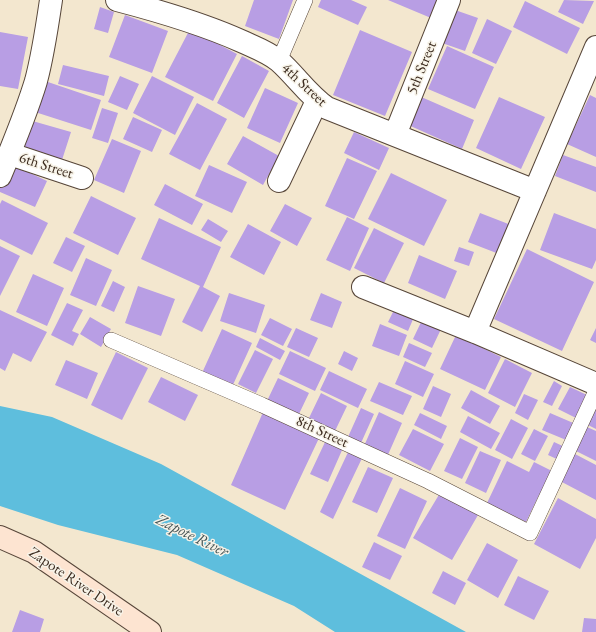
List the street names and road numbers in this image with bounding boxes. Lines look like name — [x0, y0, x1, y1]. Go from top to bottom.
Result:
street label: 5th Street — [403, 39, 441, 97]
street label: 4th Street — [278, 59, 330, 111]
street label: 6th Street — [17, 149, 75, 183]
street label: 8th Street — [293, 412, 351, 452]
street label: Zapote River Drive — [25, 544, 127, 620]

